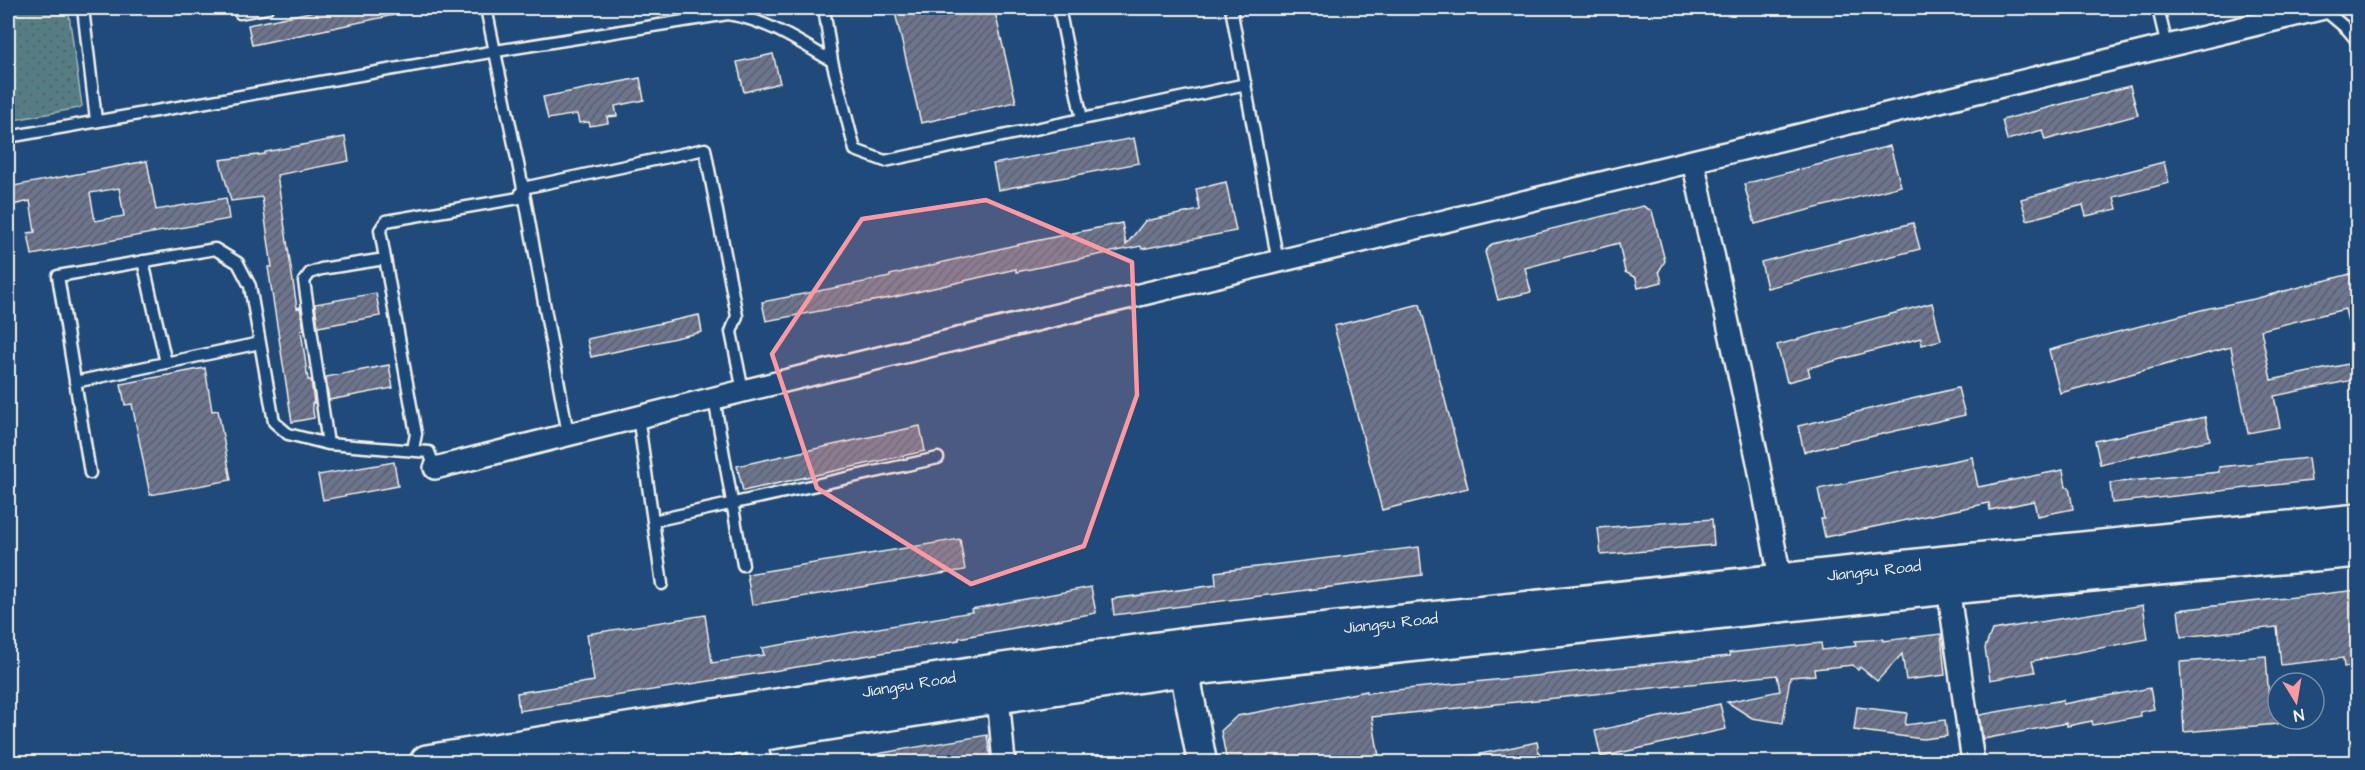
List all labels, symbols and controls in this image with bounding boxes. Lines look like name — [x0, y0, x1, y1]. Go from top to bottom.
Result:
street label: Jiangsu Road — [1826, 555, 1922, 587]
street label: Jiangsu Road — [1343, 607, 1439, 639]
street label: Jiangsu Road — [860, 666, 957, 703]
north arrow — [2266, 671, 2326, 731]
text: N — [2292, 703, 2306, 726]

